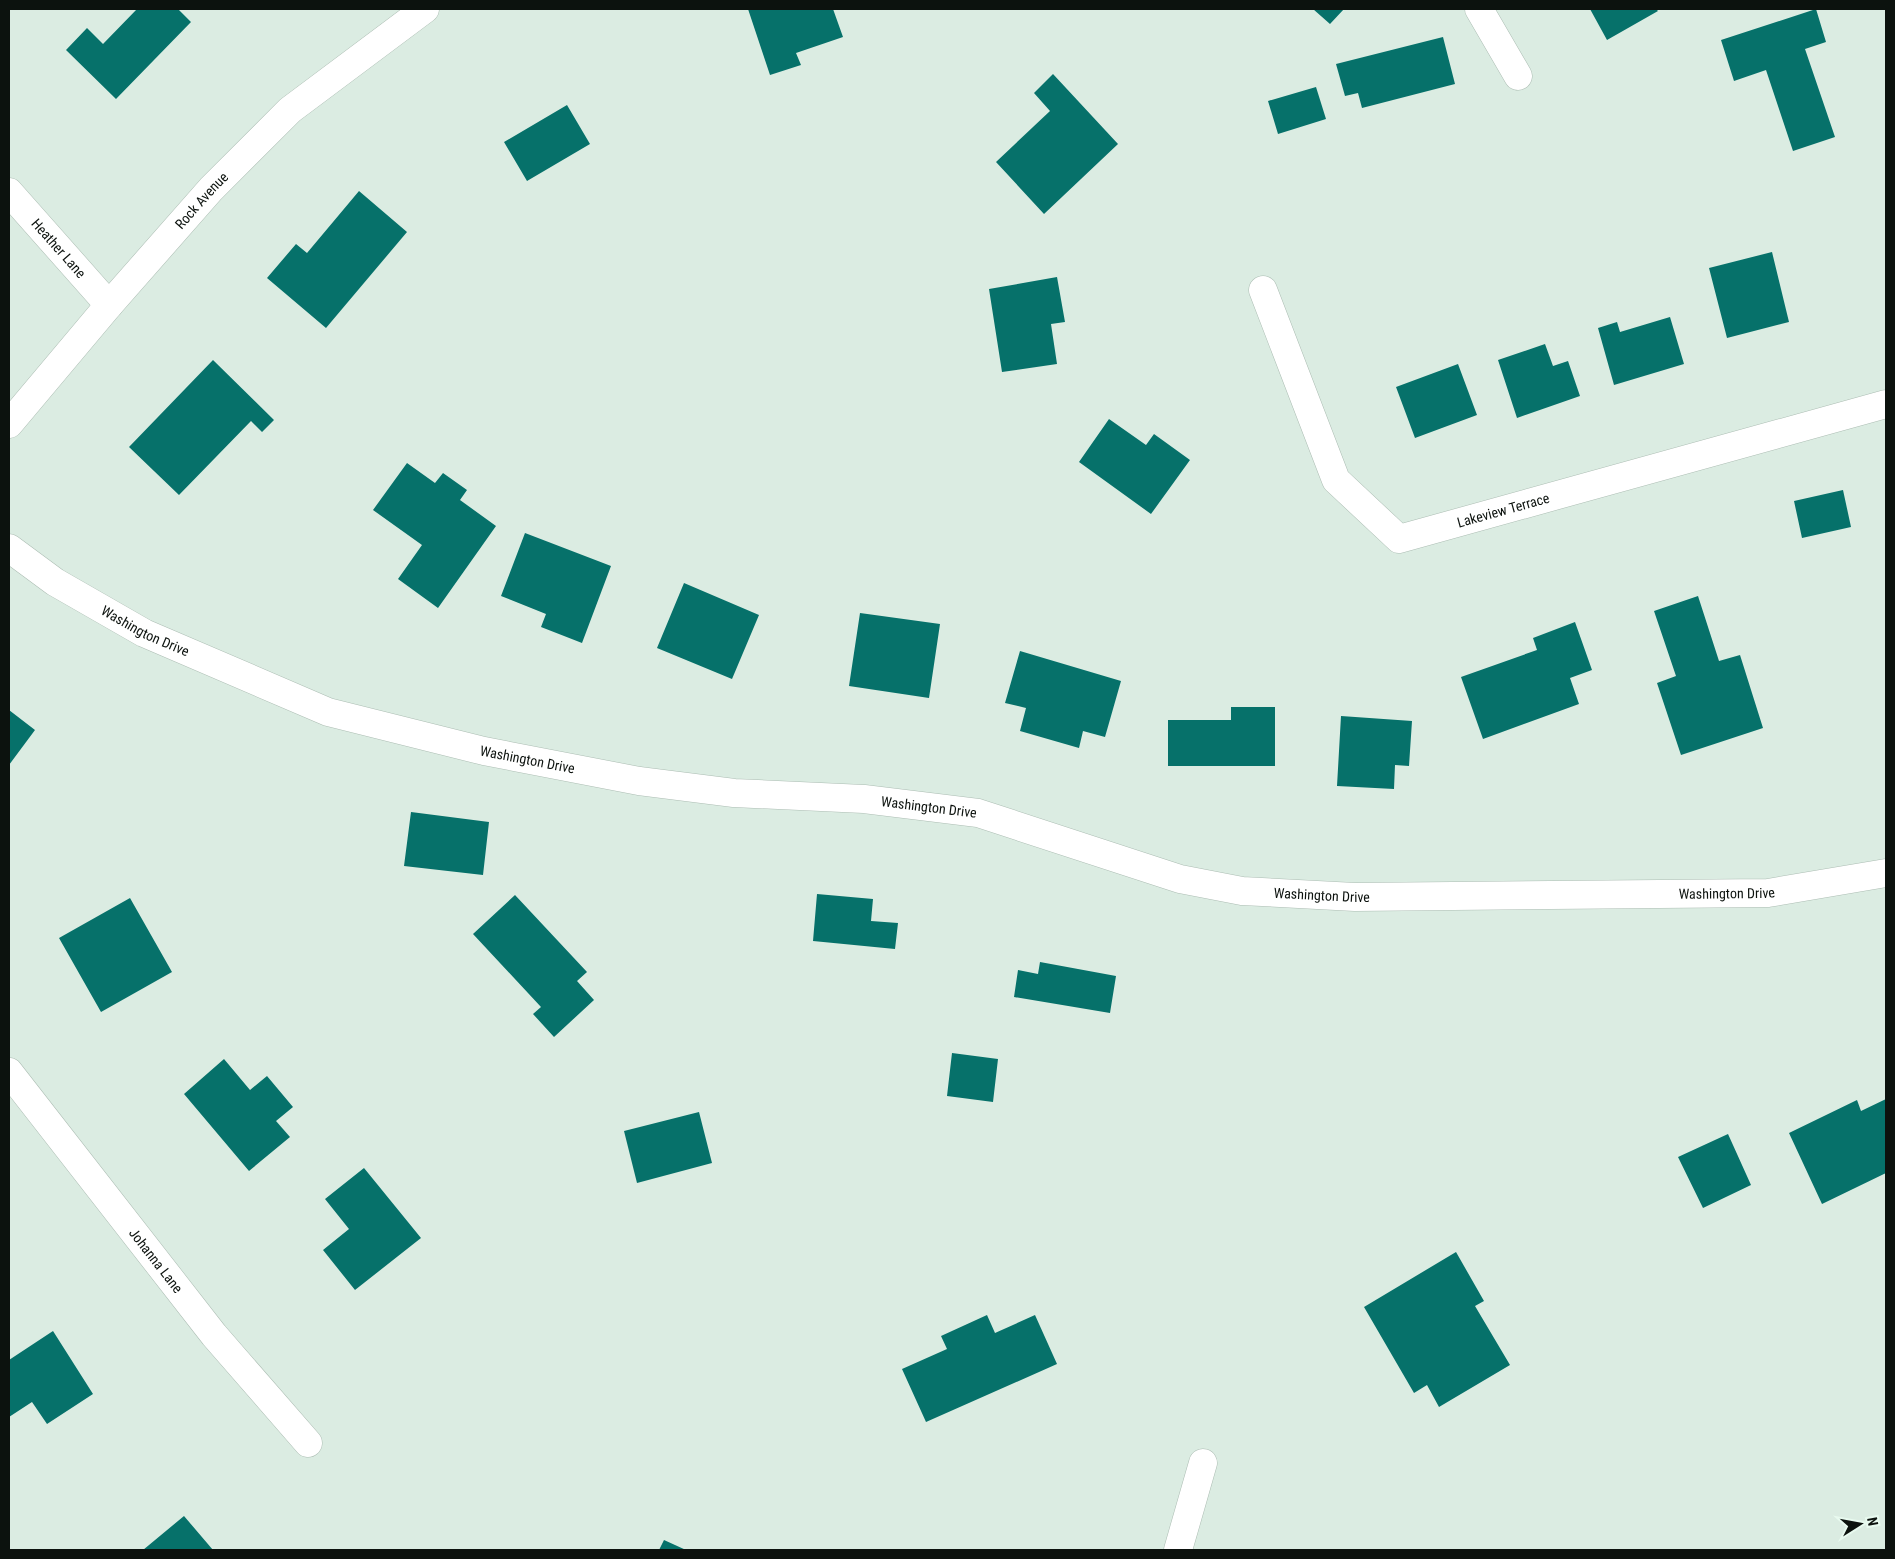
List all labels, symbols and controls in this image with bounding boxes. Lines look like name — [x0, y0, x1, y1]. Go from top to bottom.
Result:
street label: Rock Avenue — [172, 169, 231, 232]
street label: Heather Lane — [28, 215, 89, 281]
street label: Lakeview Terrace — [1455, 490, 1552, 531]
street label: Washington Drive — [98, 602, 192, 660]
street label: Washington Drive — [479, 742, 577, 776]
street label: Washington Drive — [880, 793, 978, 821]
street label: Washington Drive — [1679, 884, 1777, 902]
street label: Washington Drive — [1273, 885, 1370, 905]
street label: Johanna Lane — [126, 1225, 186, 1296]
north arrow — [1835, 1499, 1885, 1549]
text: N — [1864, 1516, 1881, 1527]

